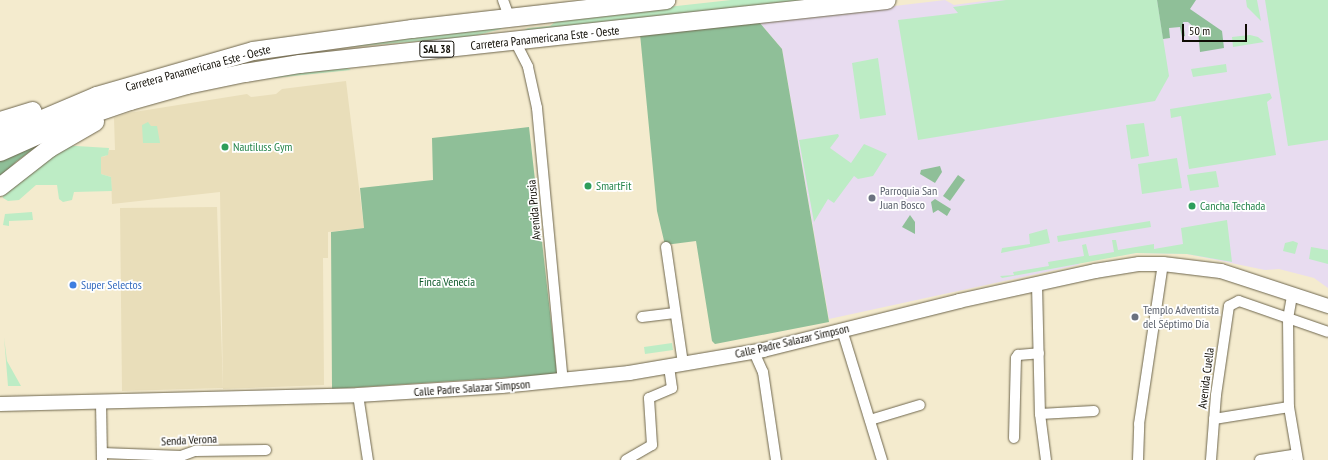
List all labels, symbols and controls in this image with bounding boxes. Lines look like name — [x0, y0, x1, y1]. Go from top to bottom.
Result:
scale bar — [1184, 16, 1249, 42]
street label: Carretera Panamericana Este - Oeste — [469, 23, 621, 53]
text: 50 m — [1189, 23, 1210, 38]
road number: SAL 38 — [419, 40, 455, 58]
street label: Carretera Panamericana Este - Oeste — [123, 42, 273, 94]
place label: Nautiluss Gym — [233, 140, 292, 154]
marker: Nautiluss Gym — [220, 142, 230, 152]
street label: Avenida Prusia — [524, 179, 544, 241]
place label: SmartFit — [596, 179, 631, 193]
marker: SmartFit — [583, 181, 593, 191]
place label: Parroquia San Juan Bosco — [880, 184, 937, 212]
marker: Parroquia San Juan Bosco — [867, 193, 877, 203]
place label: Cancha Techada — [1200, 199, 1266, 213]
marker: Cancha Techada — [1187, 201, 1197, 211]
park label: Finca Venecia — [419, 275, 475, 289]
place label: Super Selectos — [81, 278, 142, 292]
marker: Super Selectos — [68, 280, 78, 290]
place label: Templo Adventista del Séptimo Día — [1143, 303, 1219, 331]
marker: Templo Adventista del Séptimo Día — [1130, 312, 1140, 322]
street label: Calle Padre Salazar Simpson — [733, 321, 851, 361]
street label: Avenida Cuella — [1195, 347, 1217, 409]
street label: Calle Padre Salazar Simpson — [413, 377, 531, 399]
street label: Senda Verona — [160, 431, 218, 449]

